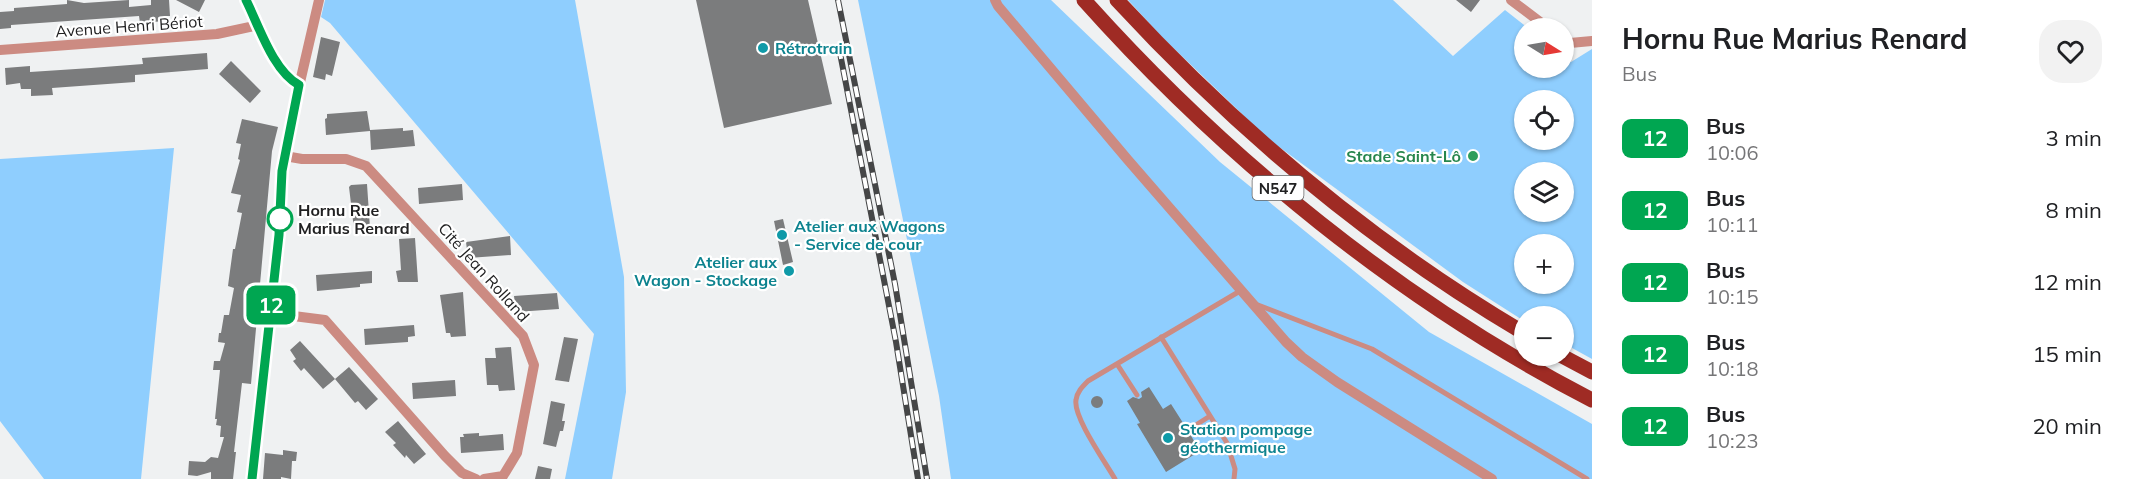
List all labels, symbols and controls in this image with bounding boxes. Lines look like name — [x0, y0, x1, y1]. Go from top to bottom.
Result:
street label: Avenue Henri Bériot — [55, 11, 204, 41]
north arrow — [1514, 18, 1574, 78]
map controls — [1514, 18, 1574, 366]
button: heart — [2039, 20, 2102, 83]
text: Hornu Rue Marius Renard — [1622, 21, 1967, 56]
place label: Rétrotrain — [775, 38, 852, 58]
marker: Rétrotrain — [756, 41, 770, 55]
text: Bus — [1622, 61, 1657, 86]
button: locate — [1514, 90, 1574, 150]
text: Bus — [1706, 112, 1745, 140]
text: 3 min — [2046, 124, 2102, 152]
text: 12 — [1642, 125, 1668, 151]
text: 10:06 — [1706, 140, 1759, 165]
place label: Stade Saint-Lô — [1346, 146, 1461, 166]
marker: Stade Saint-Lô — [1466, 149, 1480, 163]
button: layers — [1514, 162, 1574, 222]
road number: N547 — [1252, 176, 1304, 200]
text: Bus — [1706, 184, 1745, 212]
text: 8 min — [2046, 196, 2102, 224]
text: 12 — [1642, 197, 1668, 223]
place label: Hornu Rue Marius Renard — [298, 200, 410, 238]
marker: Hornu Rue Marius Renard — [267, 206, 293, 232]
text: 10:11 — [1706, 212, 1759, 237]
place label: Atelier aux Wagons - Service de cour — [794, 216, 945, 254]
street label: Cité Jean Rolland — [434, 218, 534, 326]
marker: Atelier aux Wagons - Service de cour — [775, 228, 789, 242]
button: + — [1514, 234, 1574, 294]
place label: Atelier aux Wagon - Stockage — [634, 252, 777, 290]
text: Bus — [1706, 256, 1745, 284]
marker: Atelier aux Wagon - Stockage — [782, 264, 796, 278]
text: 12 min — [2032, 268, 2102, 296]
text: 12 — [1642, 269, 1668, 295]
text: 10:15 — [1706, 284, 1759, 309]
line badge: 12 — [244, 286, 298, 324]
text: 12 — [258, 292, 284, 318]
button: − — [1514, 306, 1574, 366]
text: Bus — [1706, 328, 1745, 356]
text: 15 min — [2032, 340, 2102, 368]
text: 12 — [1642, 341, 1668, 367]
text: 10:18 — [1706, 356, 1759, 381]
text: Bus — [1706, 400, 1745, 428]
text: 20 min — [2032, 412, 2102, 440]
text: 12 — [1642, 413, 1668, 439]
place label: Station pompage géothermique — [1180, 419, 1313, 457]
text: 10:23 — [1706, 428, 1759, 453]
marker: Station pompage géothermique — [1161, 431, 1175, 445]

